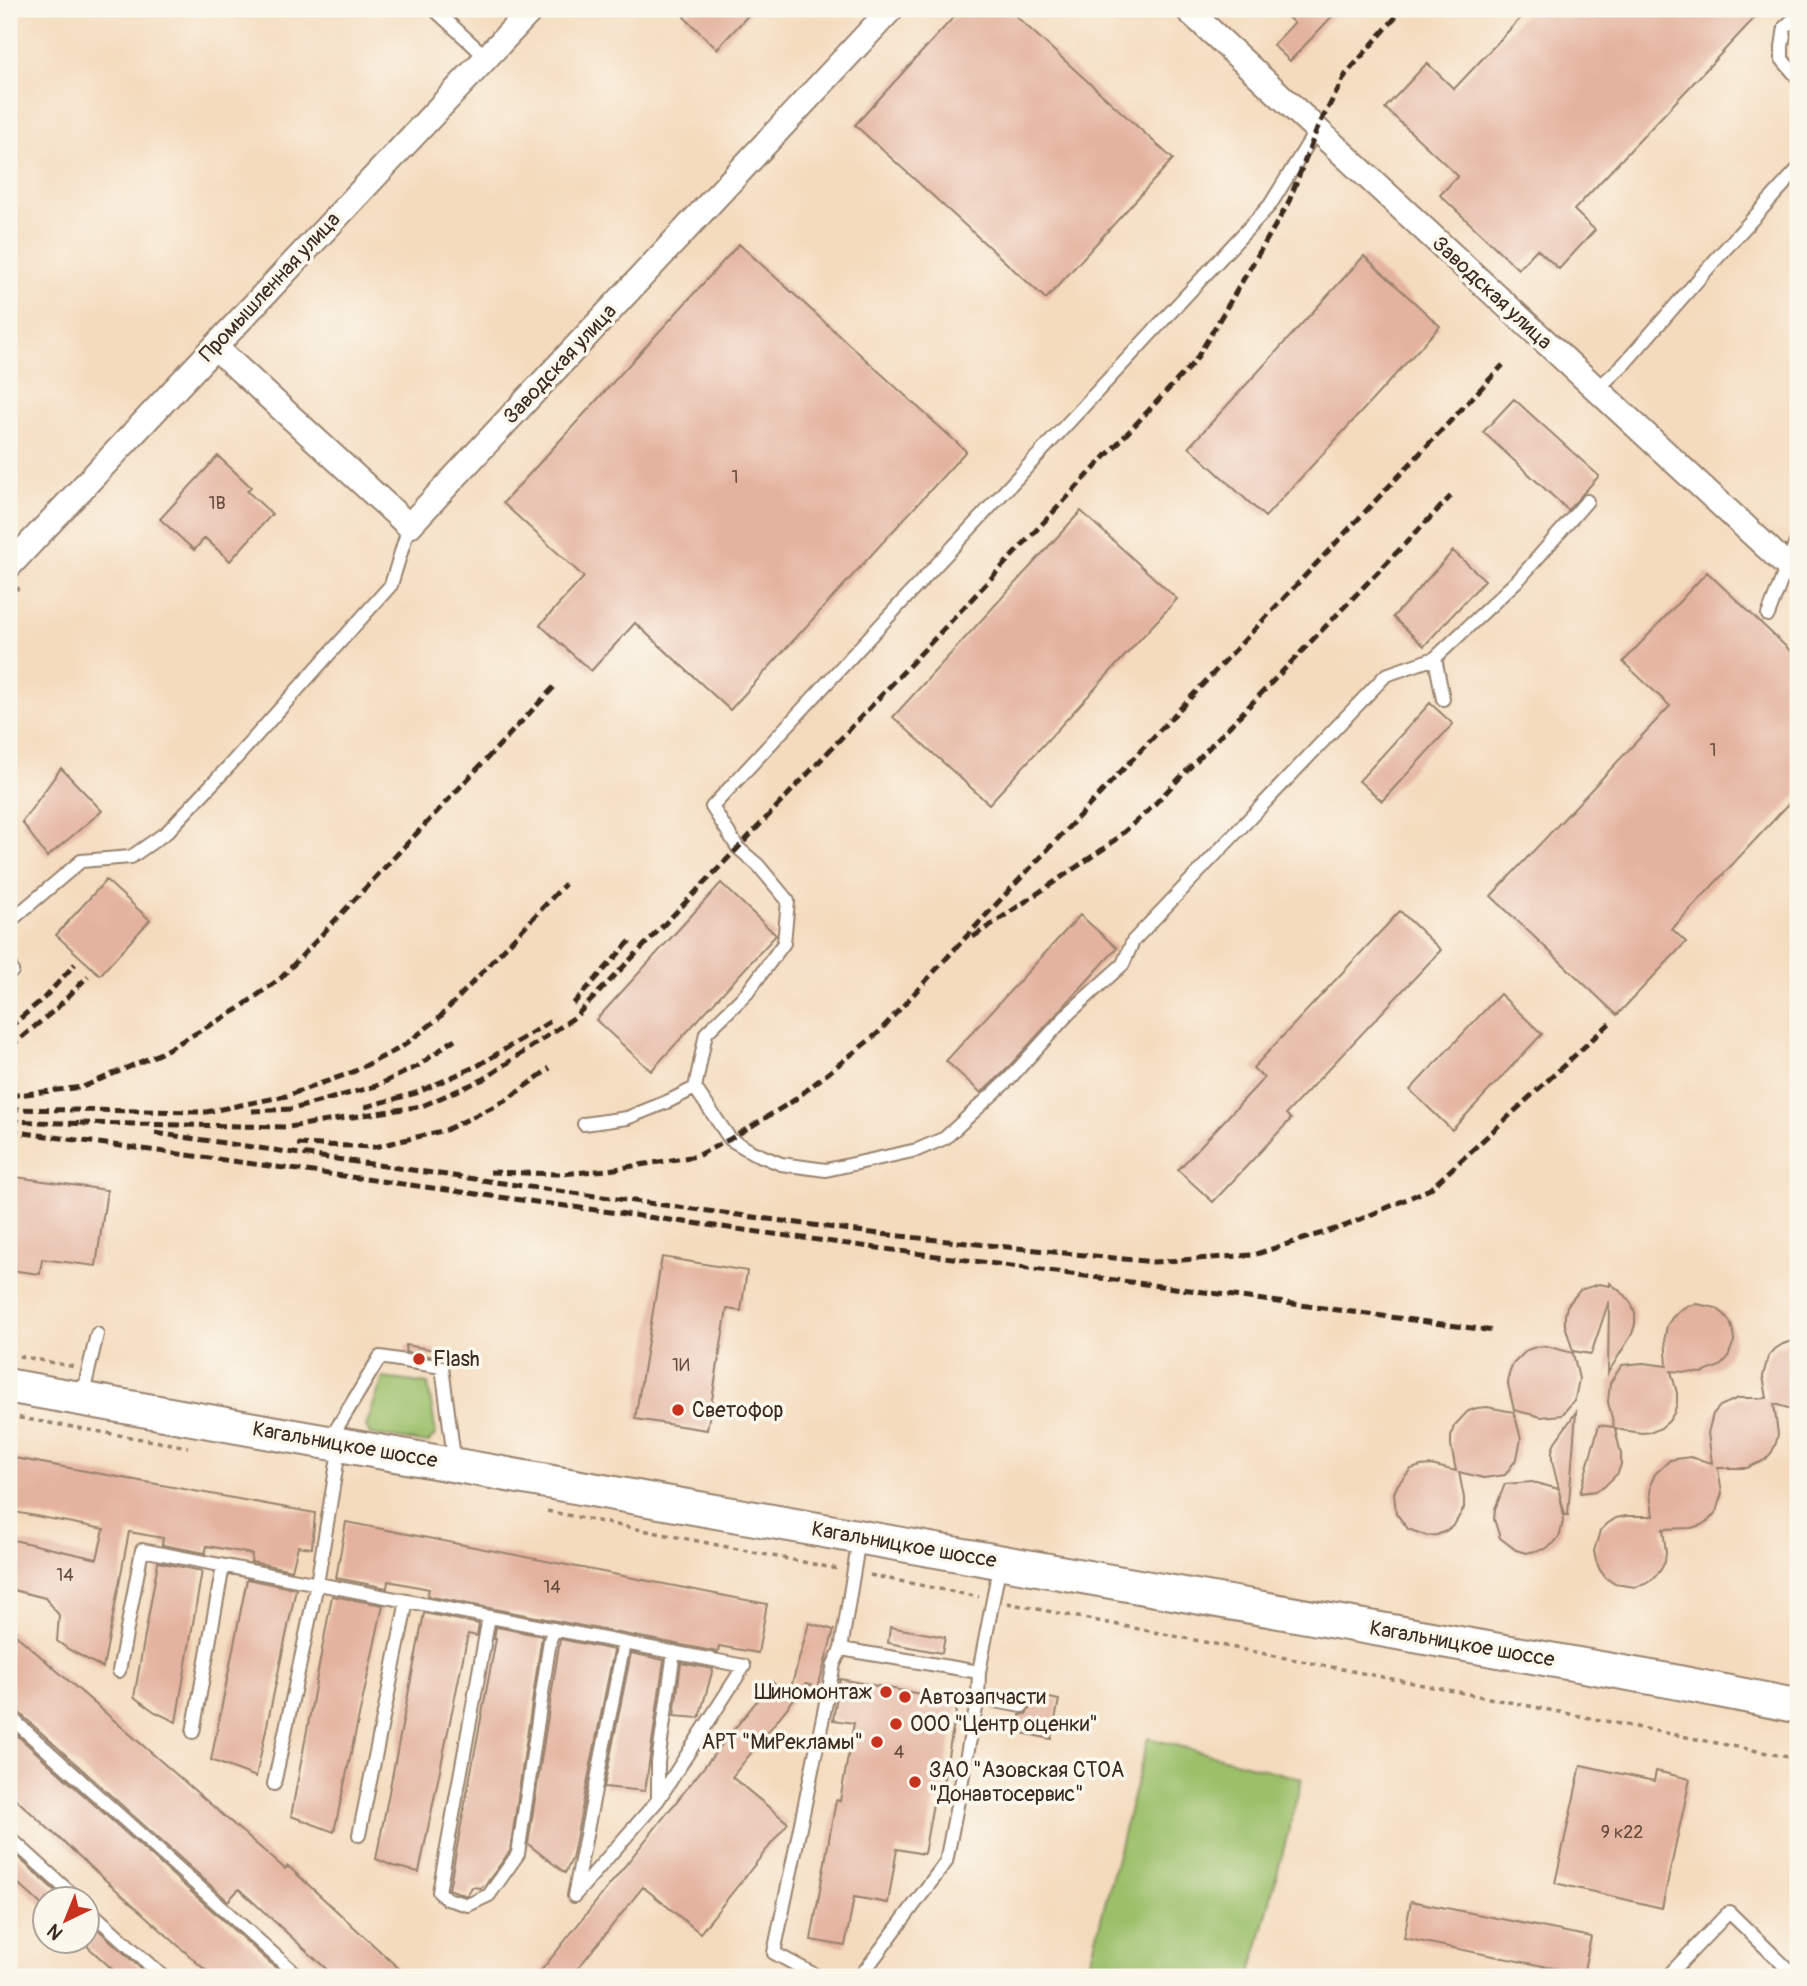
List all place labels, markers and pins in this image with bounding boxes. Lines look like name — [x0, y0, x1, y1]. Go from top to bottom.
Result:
place label: Flash — [433, 1346, 480, 1373]
marker: Flash — [411, 1351, 427, 1367]
place label: Светофор — [692, 1397, 784, 1424]
marker: Светофор — [670, 1402, 686, 1418]
place label: Шиномонтаж — [754, 1679, 873, 1706]
marker: Шиномонтаж — [878, 1684, 894, 1700]
place label: Автозапчасти — [919, 1684, 1046, 1711]
marker: Автозапчасти — [897, 1689, 913, 1705]
place label: ООО "Центр оценки" — [910, 1711, 1098, 1738]
marker: ООО "Центр оценки" — [888, 1716, 904, 1732]
place label: АРТ "МиРекламы" — [701, 1729, 863, 1756]
marker: АРТ "МиРекламы" — [869, 1734, 885, 1750]
place label: ЗАО "Азовская СТОА "Донавтосервис" — [929, 1757, 1124, 1808]
marker: ЗАО "Азовская СТОА "Донавтосервис" — [907, 1774, 923, 1790]

